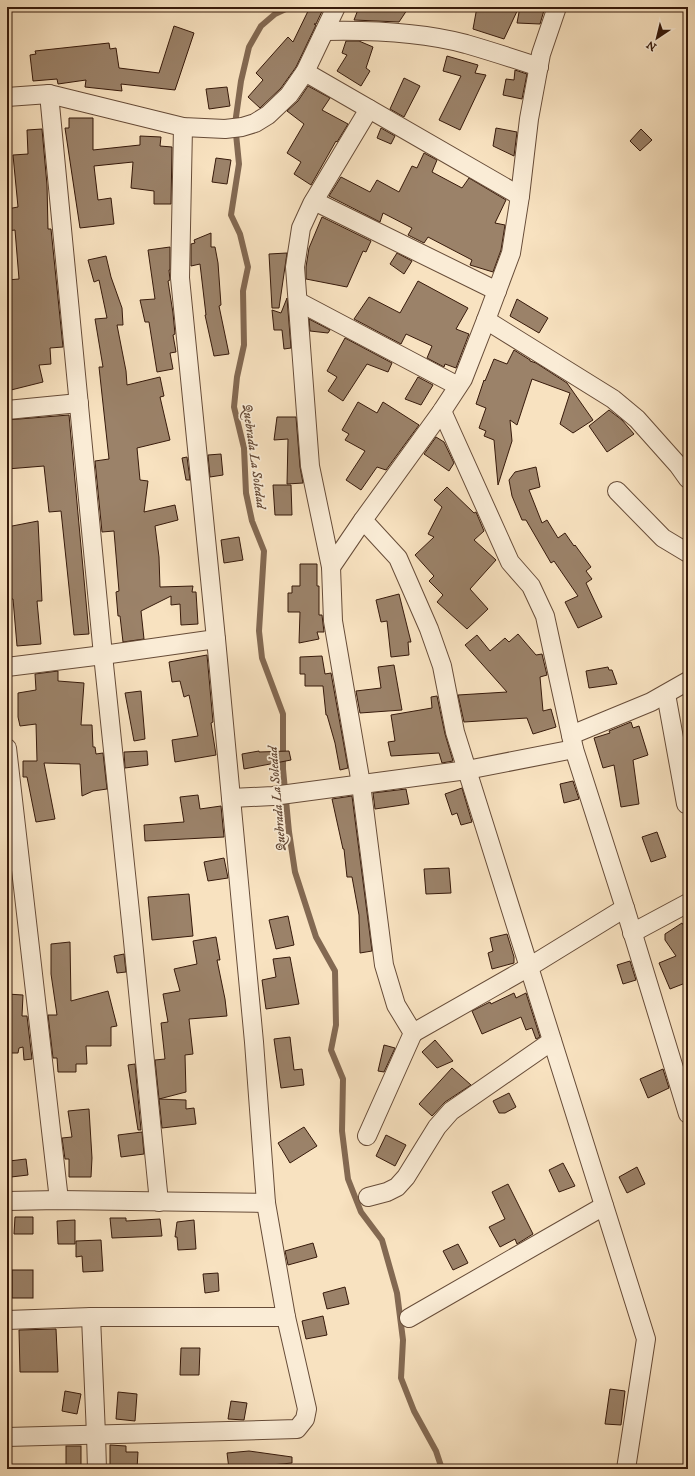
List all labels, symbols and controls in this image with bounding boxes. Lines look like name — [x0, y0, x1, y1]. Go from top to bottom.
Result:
north arrow — [637, 18, 677, 58]
text: N — [644, 37, 660, 54]
water label: Quebrada La Soledad — [239, 403, 270, 511]
water label: Quebrada La Soledad — [264, 744, 290, 852]

